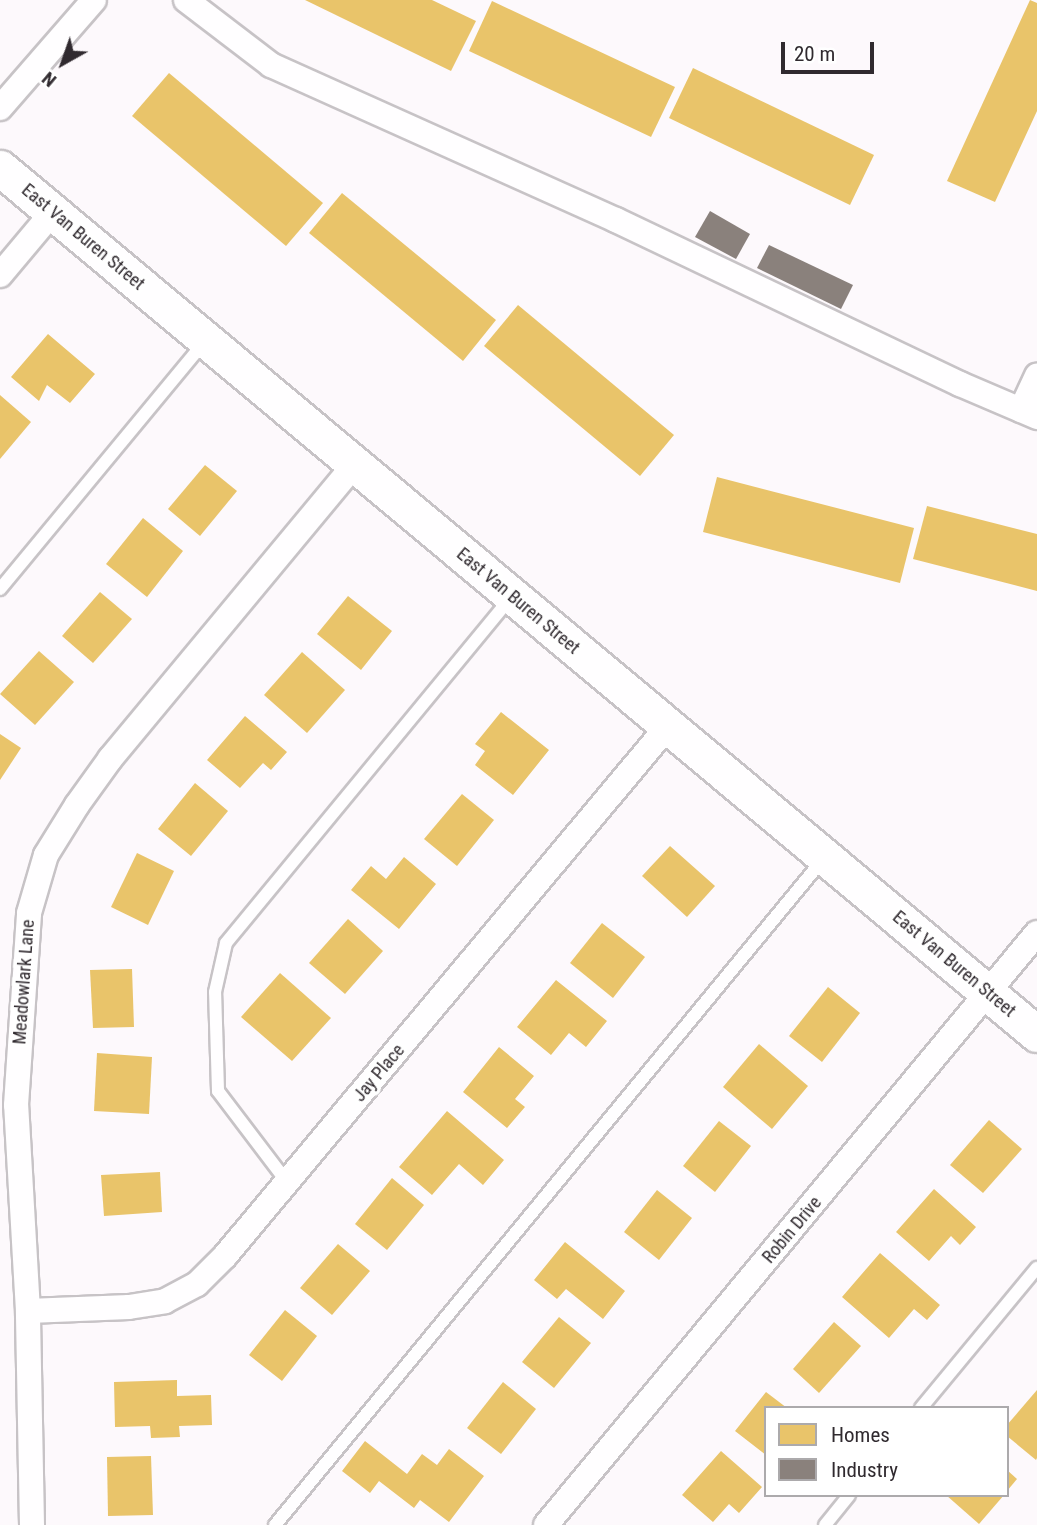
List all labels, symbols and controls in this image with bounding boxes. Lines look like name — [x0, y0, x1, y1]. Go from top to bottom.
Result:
north arrow — [28, 28, 98, 98]
scale bar — [785, 28, 878, 72]
text: 20 m — [794, 42, 835, 66]
text: N — [37, 67, 61, 92]
street label: East Van Buren Street — [17, 179, 149, 295]
street label: East Van Buren Street — [452, 543, 584, 659]
street label: East Van Buren Street — [888, 906, 1020, 1022]
street label: Meadowlark Lane — [9, 919, 39, 1045]
street label: Jay Place — [349, 1040, 409, 1106]
street label: Robin Drive — [758, 1192, 826, 1268]
legend — [764, 1406, 1009, 1497]
text: Homes — [831, 1423, 890, 1447]
text: Industry — [831, 1458, 898, 1482]

